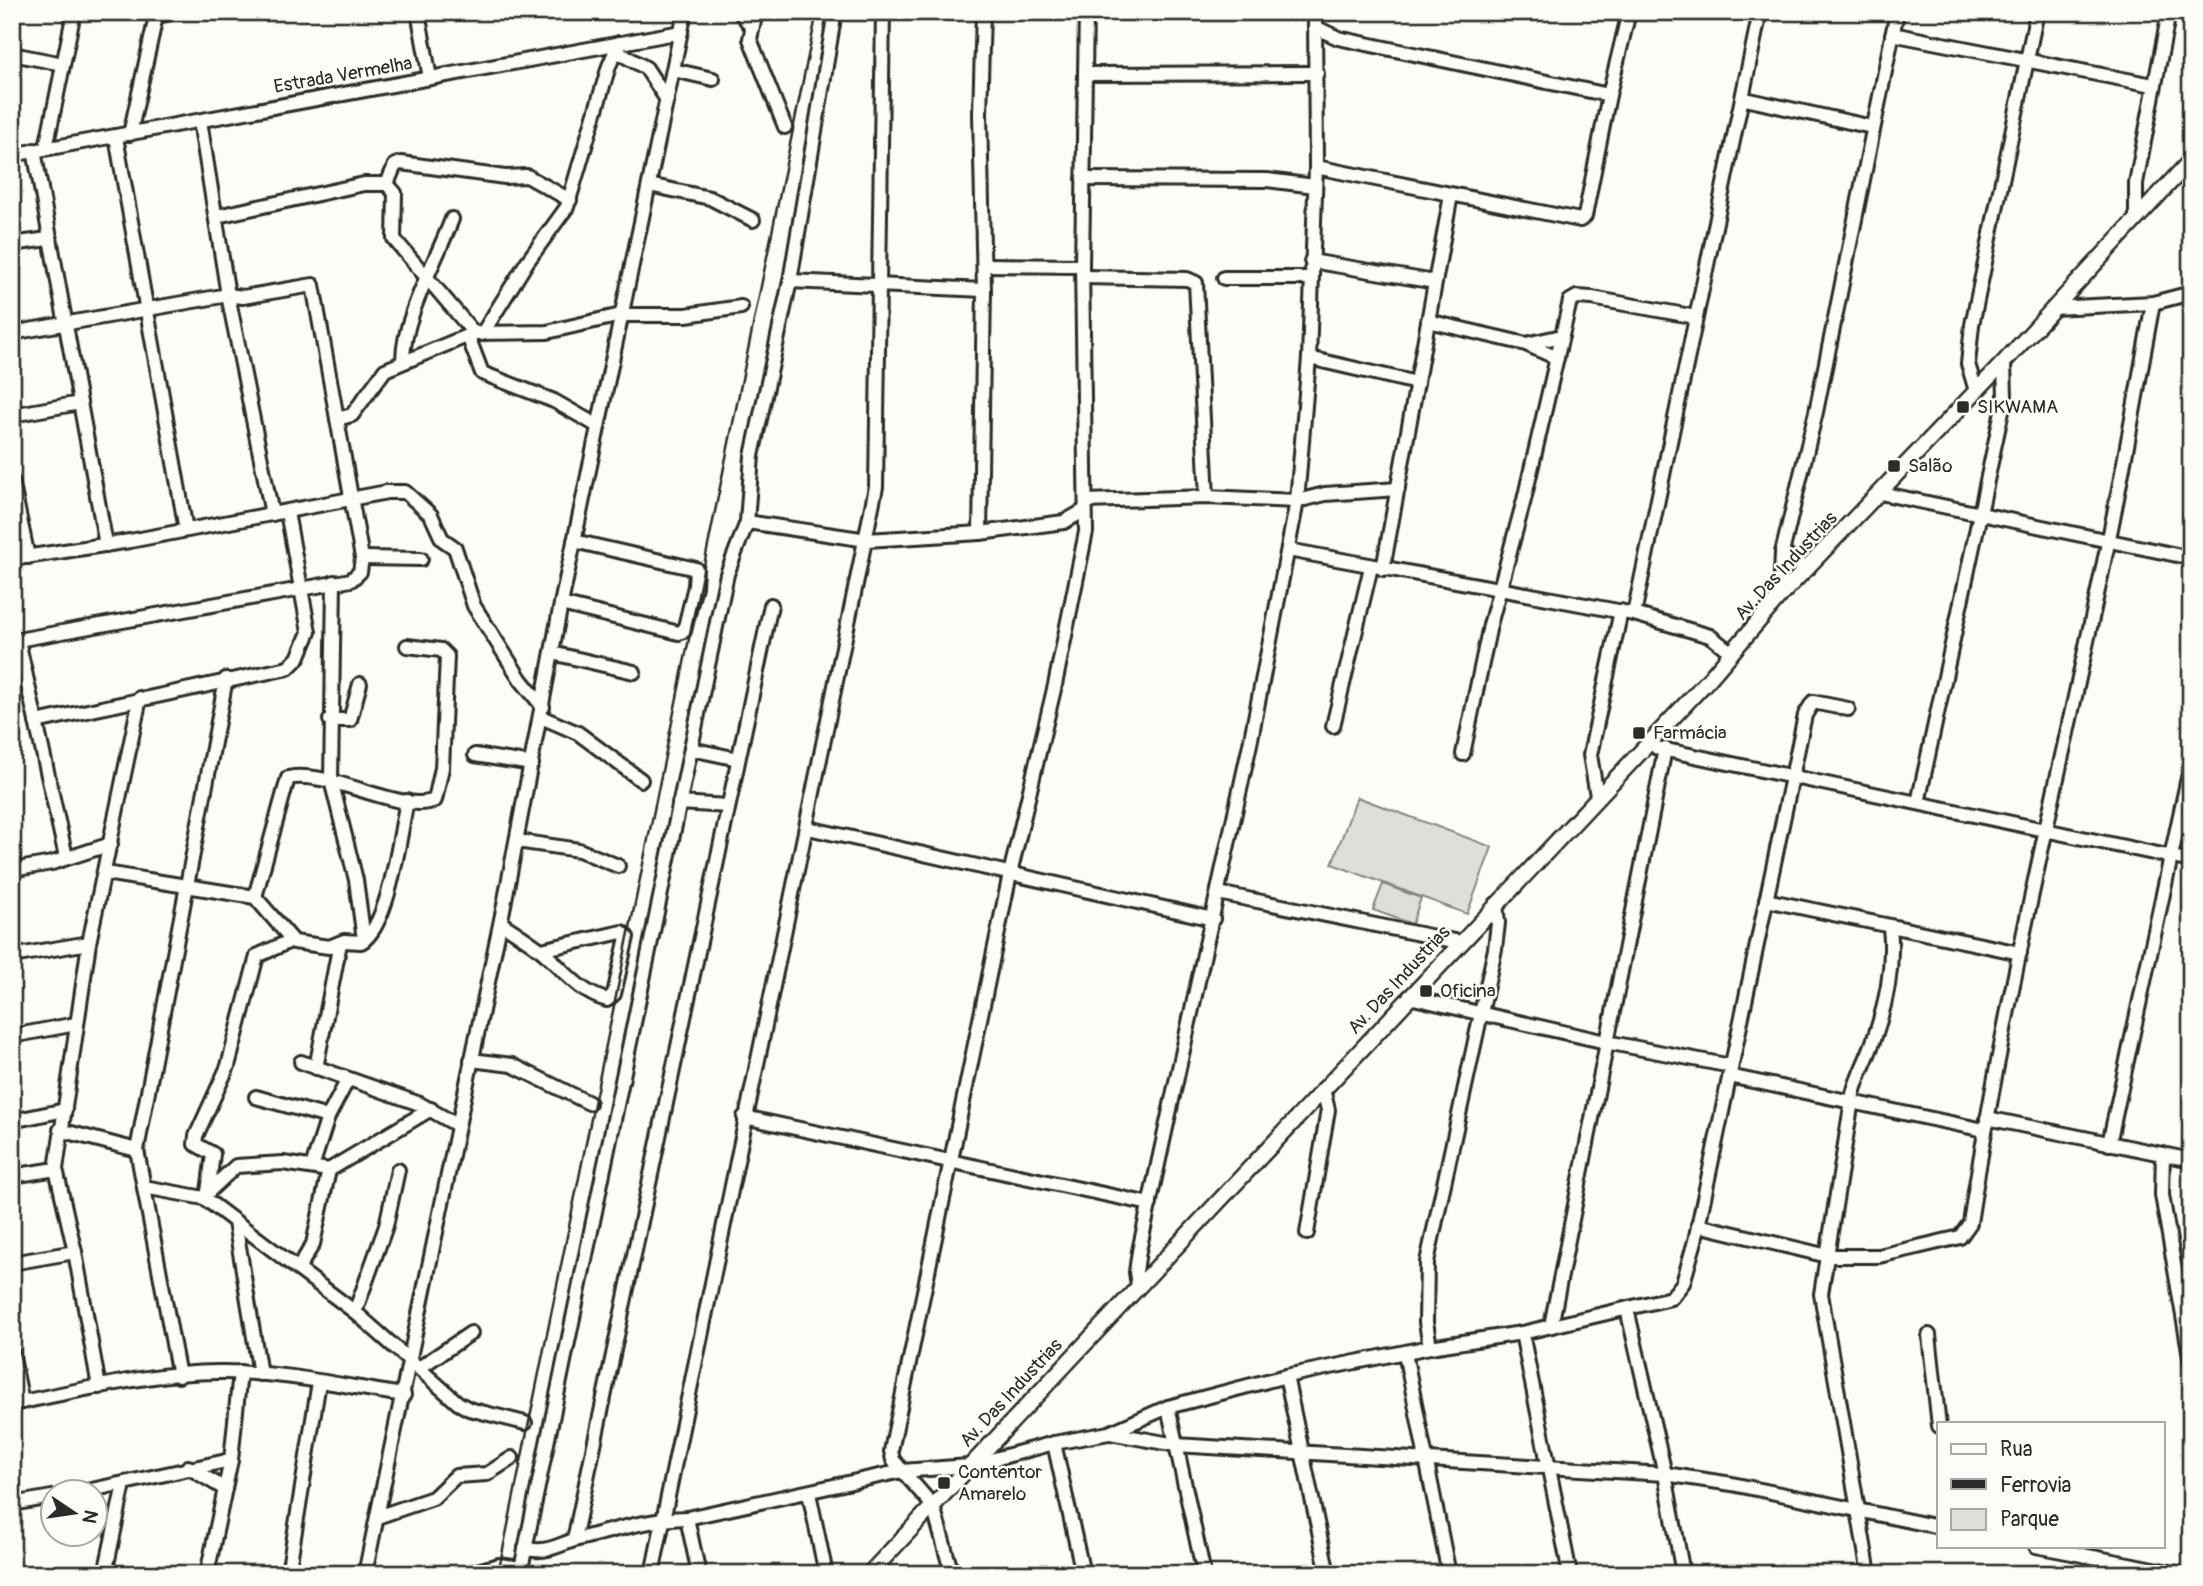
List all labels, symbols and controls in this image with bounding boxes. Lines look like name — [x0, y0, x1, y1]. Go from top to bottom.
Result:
street label: Estrada Vermelha — [272, 51, 414, 99]
place label: SIKWAMA — [1977, 395, 2058, 419]
marker: SIKWAMA — [1955, 399, 1971, 415]
place label: Salão — [1908, 454, 1952, 478]
marker: Salão — [1886, 458, 1902, 474]
street label: Av. Das Industrias — [1729, 506, 1843, 625]
place label: Farmácia — [1653, 721, 1727, 745]
marker: Farmácia — [1631, 725, 1647, 741]
street label: Av. Das Industrias — [1342, 920, 1456, 1039]
place label: Oficina — [1440, 979, 1496, 1003]
marker: Oficina — [1418, 983, 1434, 999]
street label: Av. Das Industrias — [954, 1333, 1068, 1452]
legend — [1937, 1422, 2164, 1548]
text: Rua — [2000, 1436, 2033, 1463]
place label: Contentor Amarelo — [958, 1460, 1042, 1506]
text: Ferrovia — [2000, 1472, 2071, 1499]
marker: Contentor Amarelo — [936, 1475, 952, 1491]
north arrow — [38, 1478, 108, 1548]
text: Parque — [2000, 1506, 2059, 1533]
text: N — [76, 1508, 103, 1526]

